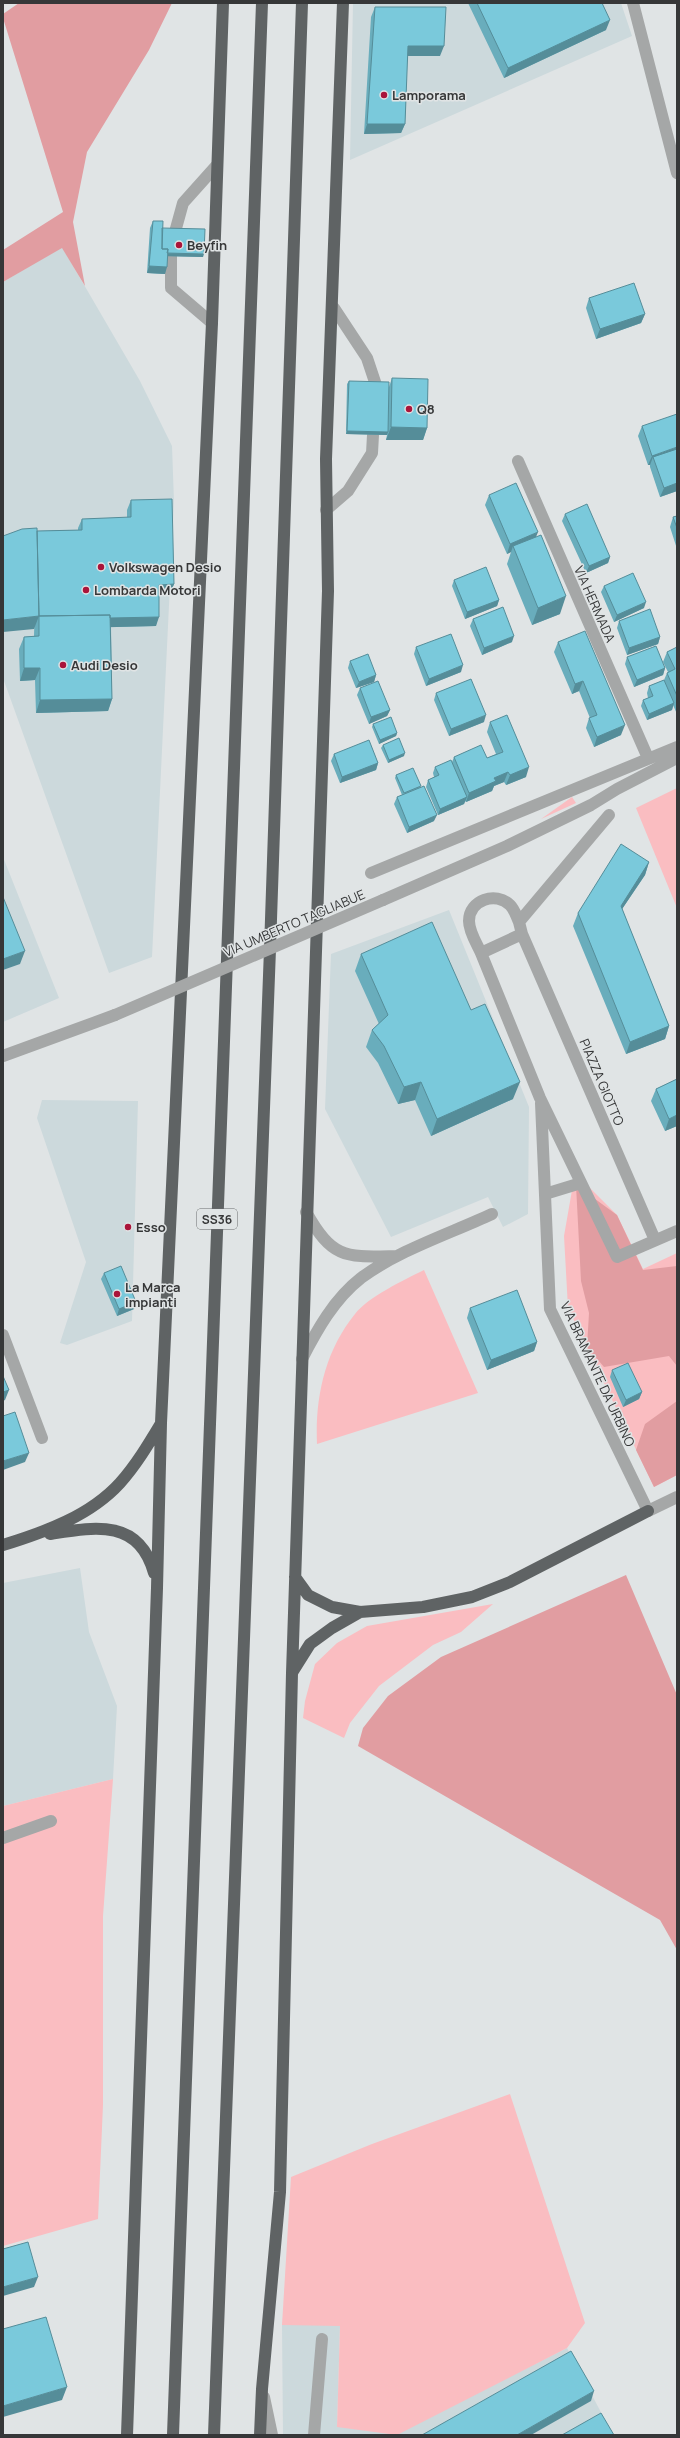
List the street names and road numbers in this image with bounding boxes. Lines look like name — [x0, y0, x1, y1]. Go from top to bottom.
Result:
street label: VIA HERMADA — [570, 563, 620, 645]
street label: VIA UMBERTO TAGLIABUE — [220, 885, 368, 961]
street label: PIAZZA GIOTTO — [576, 1036, 629, 1129]
road number: SS36 — [197, 1209, 237, 1229]
street label: VIA BRAMANTE DA URBINO — [556, 1299, 640, 1450]

